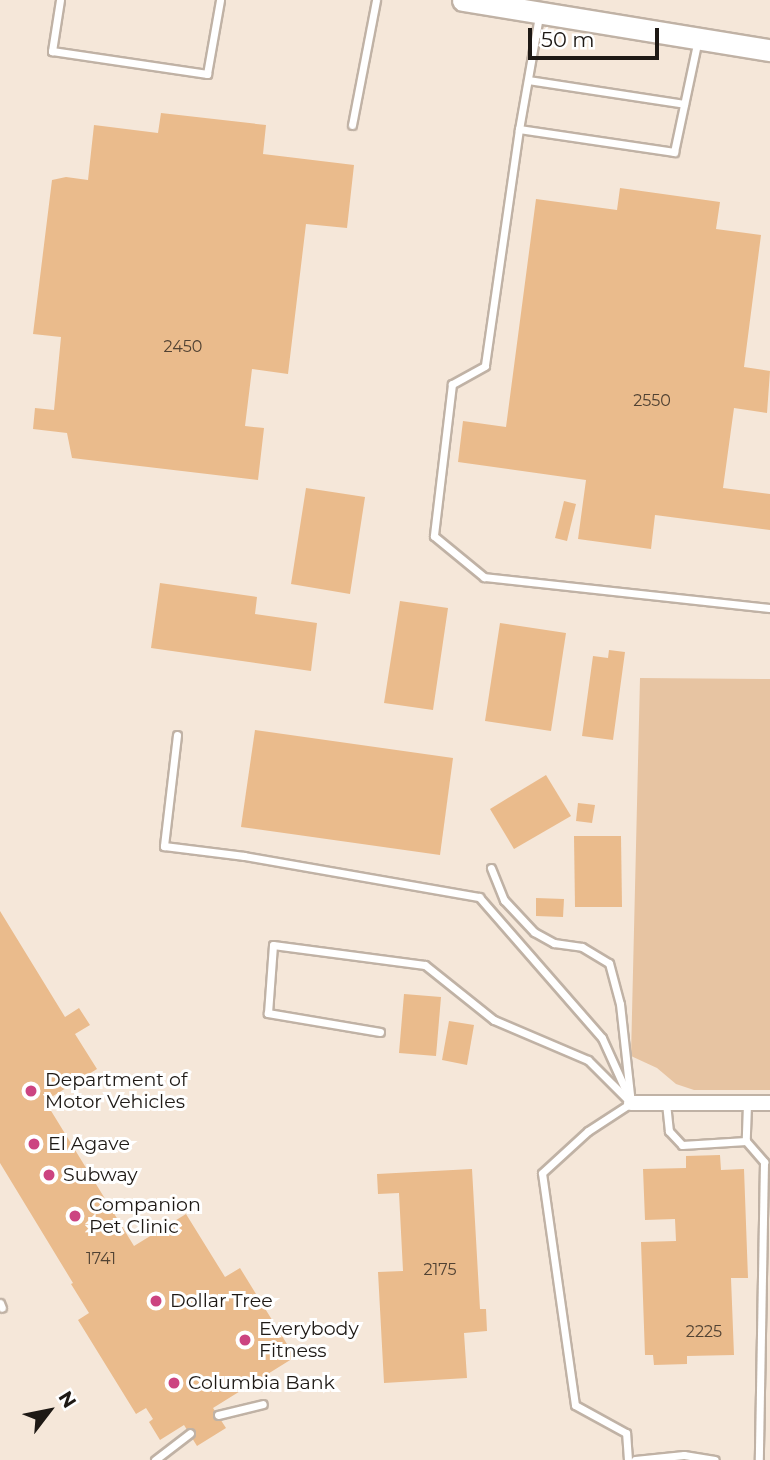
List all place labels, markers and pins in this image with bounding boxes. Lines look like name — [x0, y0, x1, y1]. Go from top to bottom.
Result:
place label: Department of Motor Vehicles — [45, 1069, 187, 1113]
marker: Department of Motor Vehicles — [23, 1083, 39, 1099]
place label: El Agave — [48, 1133, 130, 1155]
marker: El Agave — [26, 1136, 42, 1152]
place label: Subway — [63, 1164, 138, 1186]
marker: Subway — [41, 1167, 57, 1183]
place label: Companion Pet Clinic — [89, 1194, 201, 1238]
marker: Companion Pet Clinic — [67, 1208, 83, 1224]
place label: Dollar Tree — [170, 1290, 273, 1312]
marker: Dollar Tree — [148, 1293, 164, 1309]
place label: Everybody Fitness — [259, 1318, 359, 1362]
marker: Everybody Fitness — [237, 1332, 253, 1348]
place label: Columbia Bank — [188, 1372, 335, 1394]
marker: Columbia Bank — [166, 1375, 182, 1391]

